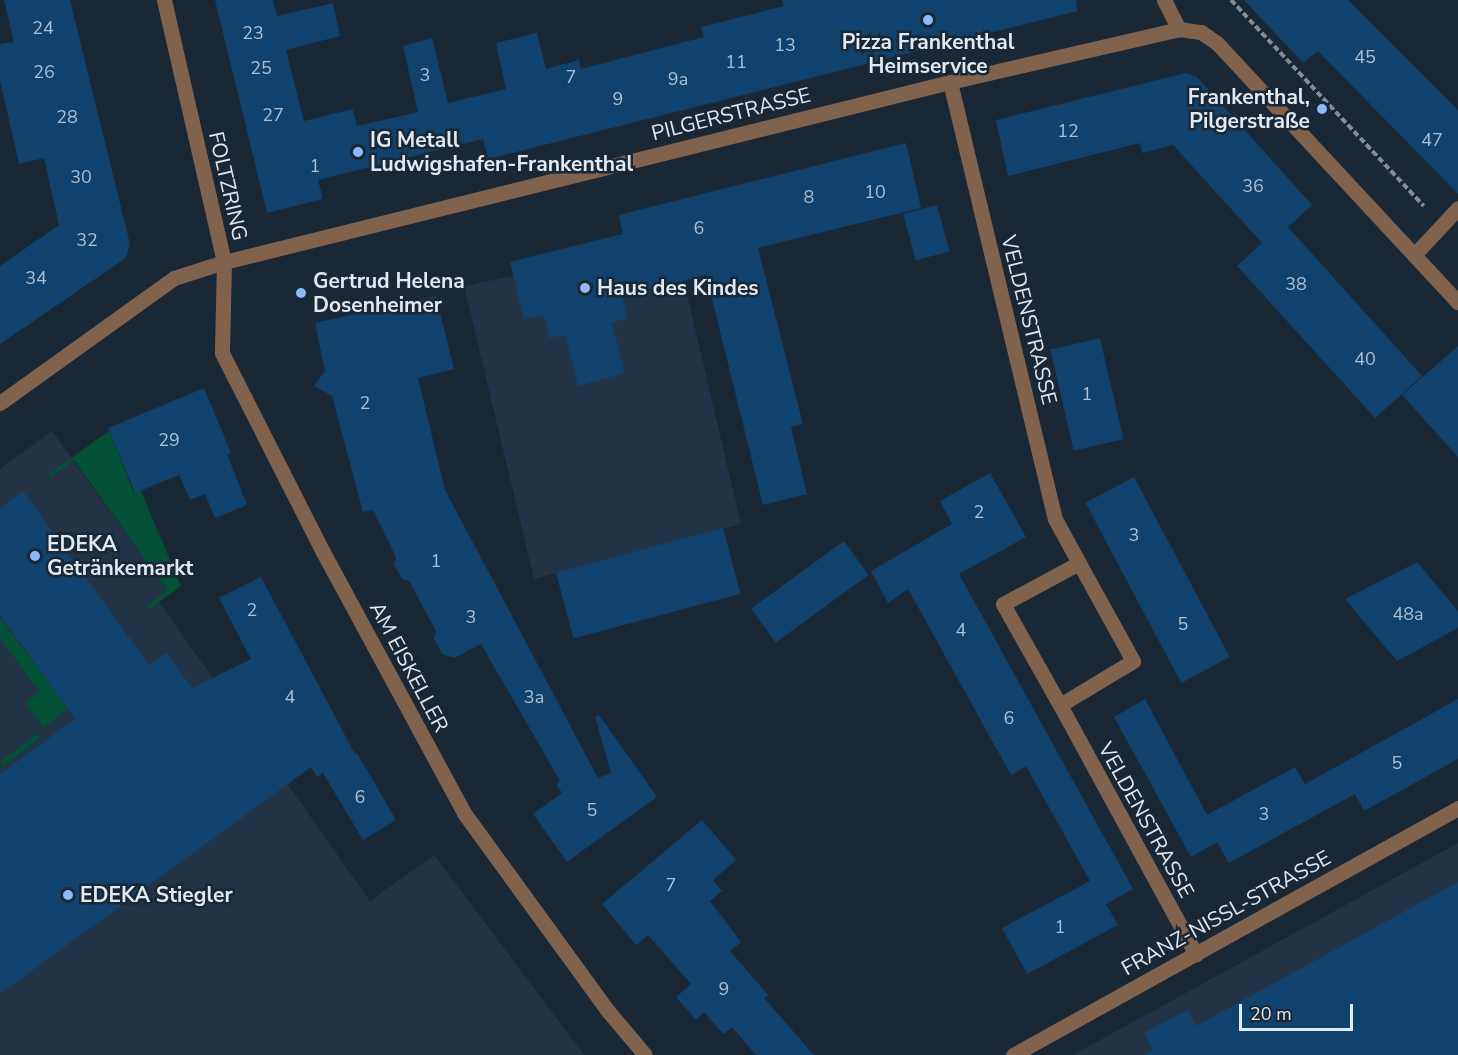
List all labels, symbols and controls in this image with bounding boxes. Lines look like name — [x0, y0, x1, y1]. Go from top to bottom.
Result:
marker: Pizza Frankenthal Heimservice — [921, 13, 935, 27]
house number: 24 — [32, 17, 54, 39]
house number: 23 — [242, 22, 264, 44]
place label: Pizza Frankenthal Heimservice — [842, 29, 1014, 79]
house number: 13 — [774, 34, 796, 56]
house number: 45 — [1354, 46, 1376, 68]
house number: 11 — [725, 51, 747, 73]
house number: 25 — [250, 57, 272, 79]
house number: 26 — [33, 61, 55, 83]
house number: 3 — [420, 64, 430, 86]
house number: 7 — [566, 66, 576, 88]
house number: 9a — [668, 68, 688, 90]
street label: PILGERSTRASSE — [649, 82, 813, 146]
place label: Frankenthal, Pilgerstraße — [1188, 84, 1310, 134]
house number: 9 — [613, 88, 623, 110]
marker: Frankenthal, Pilgerstraße — [1315, 102, 1329, 116]
house number: 27 — [262, 104, 284, 126]
house number: 28 — [56, 106, 78, 128]
house number: 12 — [1057, 120, 1079, 142]
place label: IG Metall Ludwigshafen-Frankenthal — [370, 127, 633, 177]
street label: FOLTZRING — [203, 129, 253, 243]
house number: 47 — [1421, 129, 1443, 151]
marker: IG Metall Ludwigshafen-Frankenthal — [351, 145, 365, 159]
house number: 1 — [310, 155, 320, 177]
house number: 30 — [70, 166, 92, 188]
house number: 36 — [1242, 175, 1264, 197]
house number: 10 — [864, 181, 886, 203]
house number: 8 — [804, 186, 814, 208]
house number: 6 — [694, 217, 704, 239]
house number: 32 — [76, 229, 98, 251]
street label: VELDENSTRASSE — [996, 233, 1062, 407]
house number: 34 — [25, 267, 47, 289]
place label: Gertrud Helena Dosenheimer — [313, 268, 465, 318]
house number: 38 — [1285, 273, 1307, 295]
place label: Haus des Kindes — [597, 275, 759, 301]
marker: Haus des Kindes — [578, 281, 592, 295]
marker: Gertrud Helena Dosenheimer — [294, 286, 308, 300]
house number: 40 — [1354, 348, 1376, 370]
house number: 1 — [1082, 383, 1092, 405]
house number: 2 — [360, 392, 370, 414]
house number: 29 — [158, 429, 180, 451]
house number: 2 — [974, 501, 984, 523]
house number: 3 — [1129, 524, 1139, 546]
place label: EDEKA Getränkemarkt — [47, 531, 193, 581]
marker: EDEKA Getränkemarkt — [28, 549, 42, 563]
house number: 1 — [431, 550, 441, 572]
street label: AM EISKELLER — [364, 598, 454, 736]
house number: 2 — [247, 599, 257, 621]
house number: 48a — [1392, 603, 1424, 625]
house number: 3 — [466, 606, 476, 628]
house number: 5 — [1178, 613, 1188, 635]
house number: 4 — [956, 619, 966, 641]
house number: 4 — [285, 686, 295, 708]
house number: 3a — [524, 686, 544, 708]
house number: 6 — [1004, 707, 1014, 729]
street label: VELDENSTRASSE — [1093, 738, 1199, 902]
house number: 5 — [1392, 752, 1402, 774]
house number: 6 — [355, 786, 365, 808]
house number: 5 — [587, 799, 597, 821]
house number: 3 — [1259, 803, 1269, 825]
street label: FRANZ-NISSL-STRASSE — [1117, 845, 1335, 981]
house number: 7 — [666, 874, 676, 896]
place label: EDEKA Stiegler — [80, 882, 233, 908]
marker: EDEKA Stiegler — [61, 888, 75, 902]
house number: 1 — [1055, 916, 1065, 938]
house number: 9 — [719, 978, 729, 1000]
scale bar — [1242, 992, 1356, 1030]
text: 20 m — [1250, 1002, 1292, 1026]

